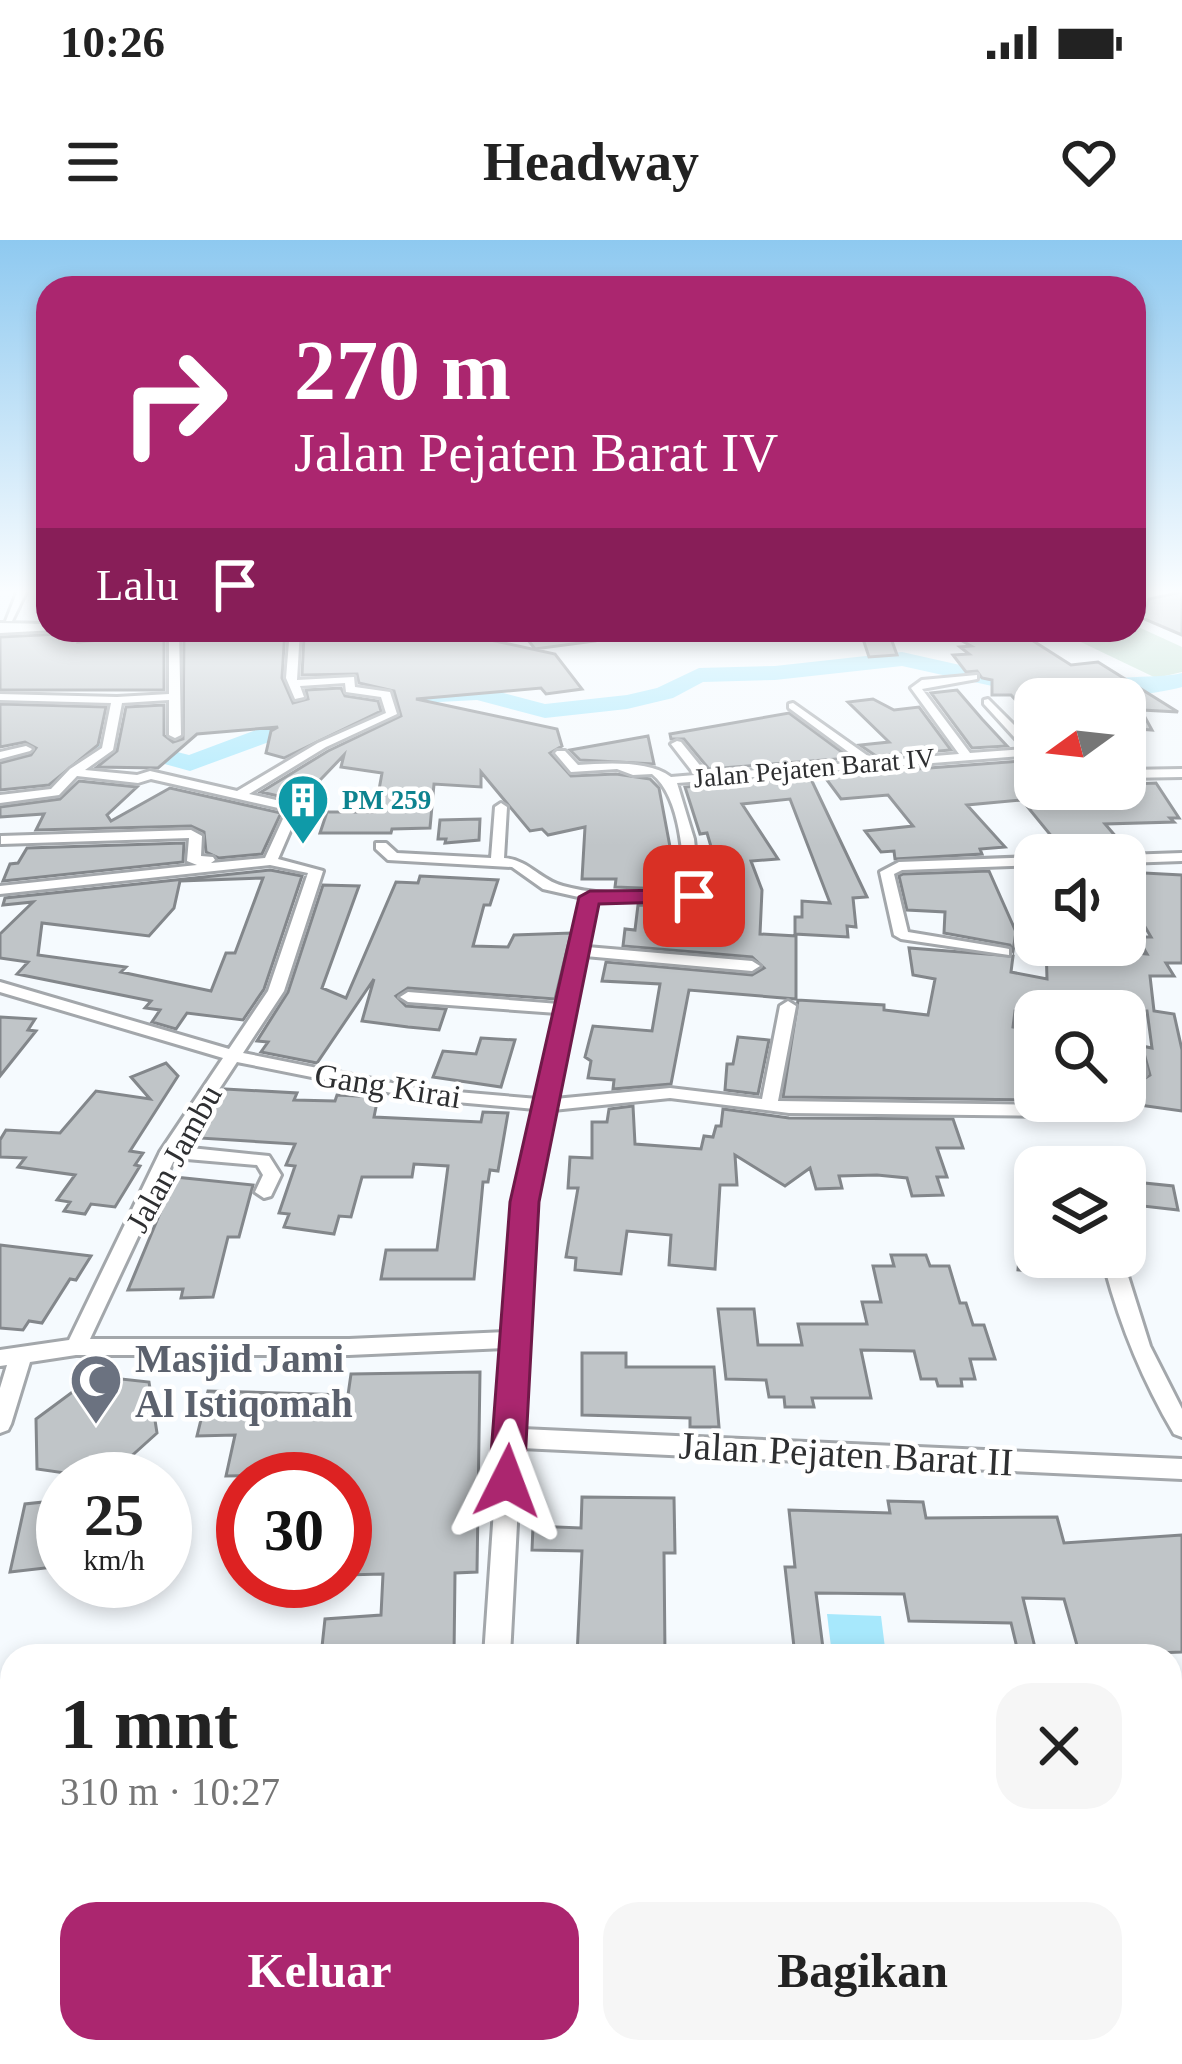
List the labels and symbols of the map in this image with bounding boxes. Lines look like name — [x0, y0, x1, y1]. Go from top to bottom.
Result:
north arrow — [1014, 678, 1146, 810]
street label: Jalan Pejaten Barat IV — [692, 742, 936, 793]
building icon: PM 259 — [275, 772, 331, 846]
place label: PM 259 — [342, 785, 431, 815]
pin — [643, 845, 745, 947]
street label: Gang Kirai — [312, 1057, 464, 1115]
street label: Jalan Jambu — [119, 1079, 229, 1238]
place label: Masjid Jami Al Istiqomah — [135, 1337, 353, 1426]
mosque icon: Masjid Jami Al Istiqomah — [68, 1352, 124, 1426]
position arrow — [444, 1418, 570, 1544]
street label: Jalan Pejaten Barat II — [678, 1423, 1014, 1485]
speed limit sign: 30 — [216, 1452, 372, 1608]

